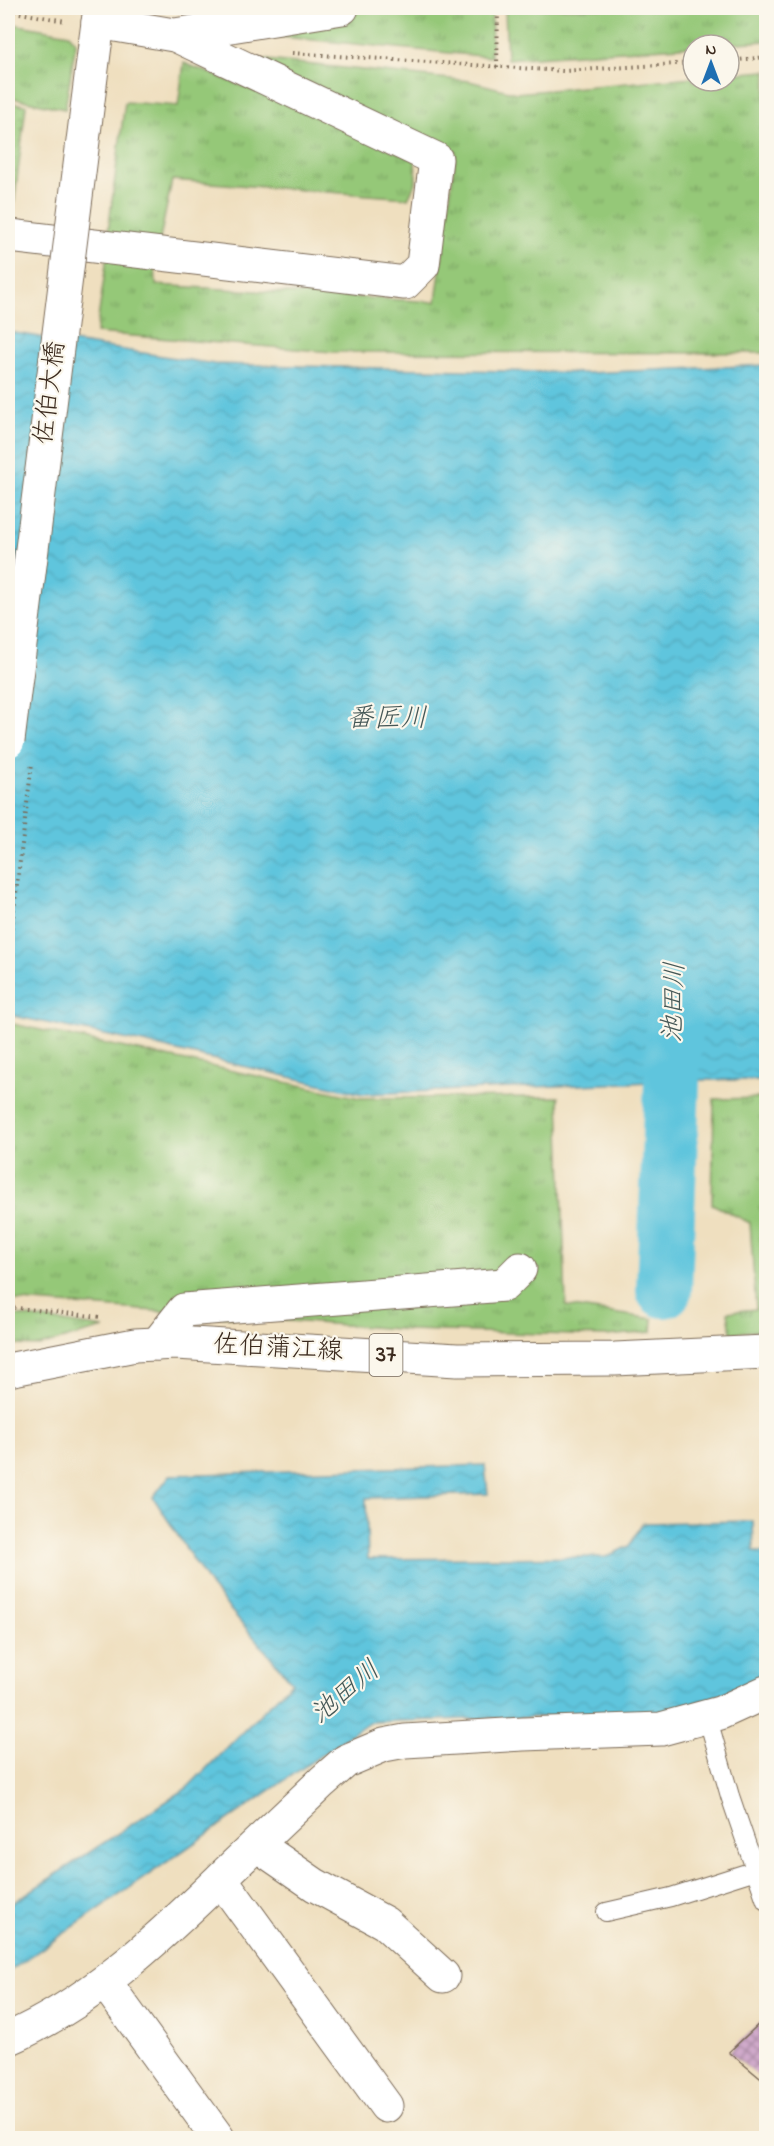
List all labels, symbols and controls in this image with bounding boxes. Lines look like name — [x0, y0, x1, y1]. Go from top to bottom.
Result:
north arrow — [681, 33, 741, 93]
text: N — [706, 38, 717, 62]
street label: 佐伯大橋 — [26, 339, 76, 447]
water label: 番匠川 — [347, 700, 428, 739]
water label: 池田川 — [654, 961, 696, 1043]
street label: 佐伯蒲江線 — [212, 1327, 344, 1371]
road number: 37 — [370, 1334, 402, 1376]
water label: 池田川 — [302, 1652, 390, 1734]

